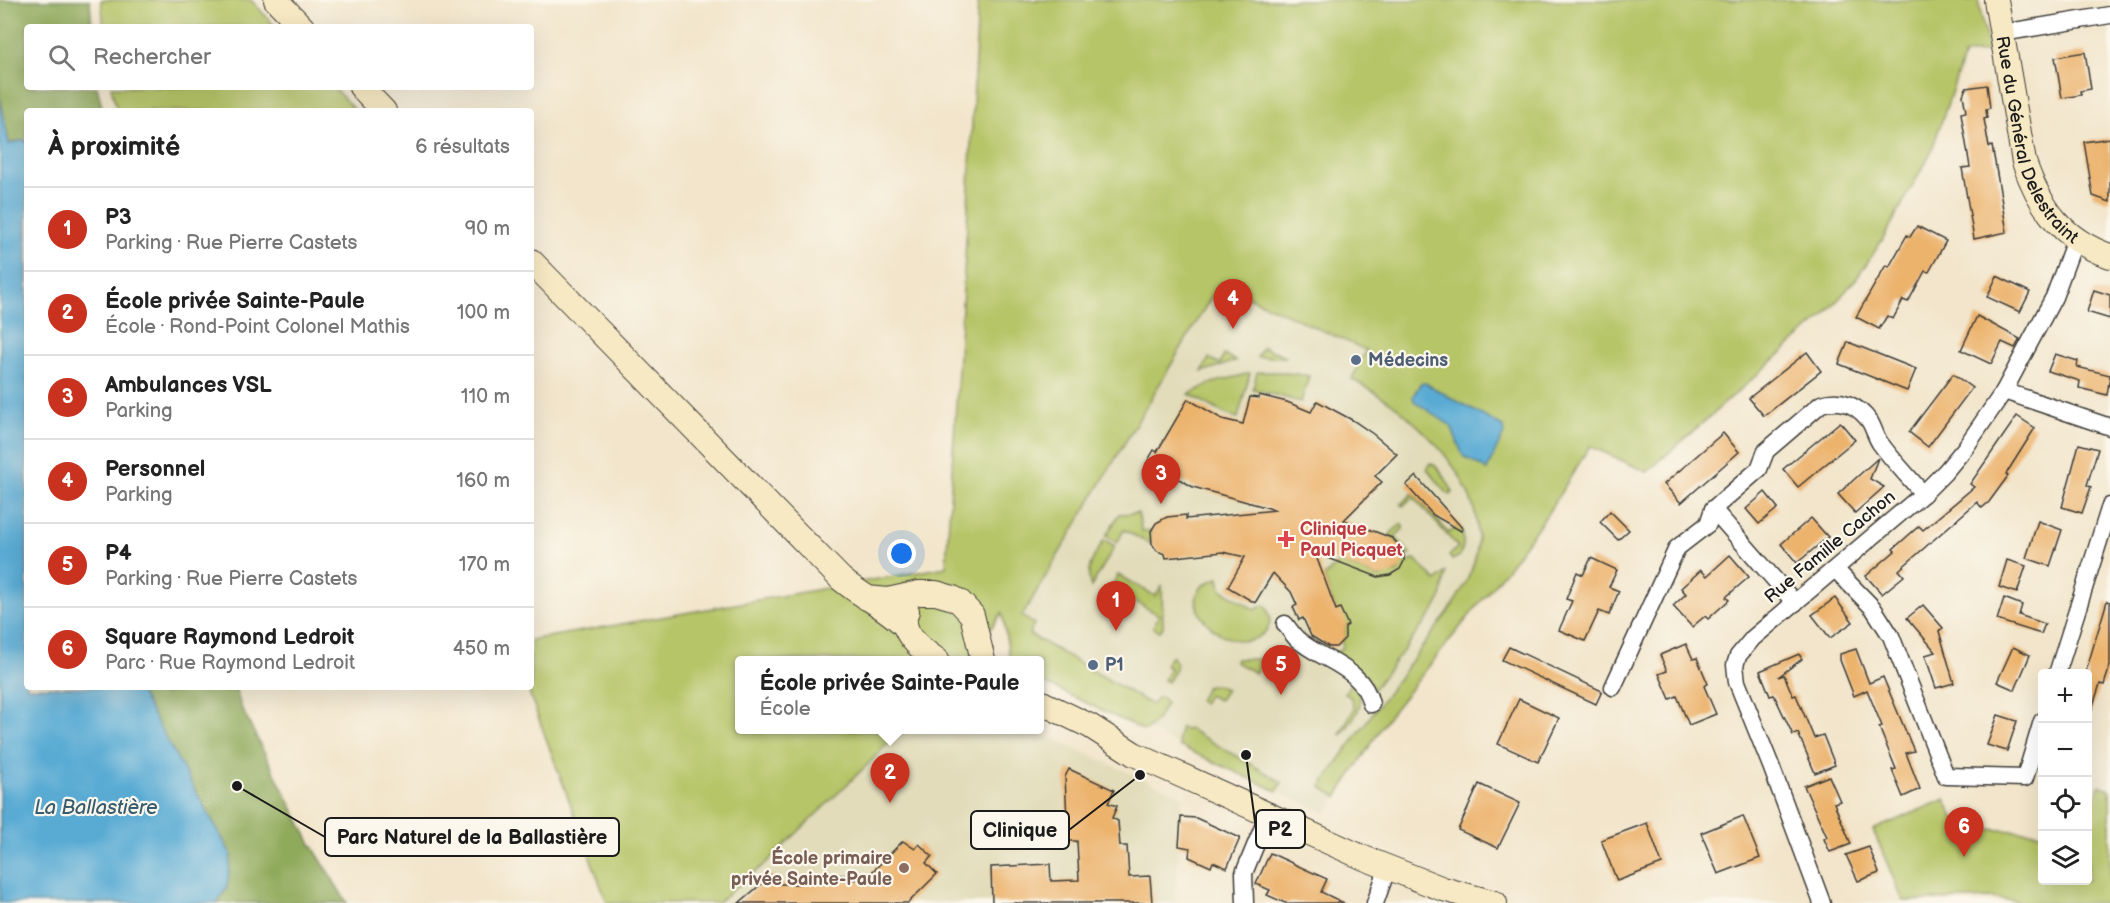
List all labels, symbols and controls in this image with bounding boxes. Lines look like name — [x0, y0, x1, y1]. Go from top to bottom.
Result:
search box — [24, 24, 534, 90]
street label: Rue du Général Delestraint — [1992, 34, 2083, 248]
icon: search — [45, 41, 78, 74]
text: Rechercher — [93, 44, 211, 71]
text: À proximité — [48, 132, 180, 163]
text: 6 résultats — [415, 135, 510, 159]
text: P3 — [105, 204, 132, 231]
text: 1 — [63, 217, 72, 241]
text: 90 m — [465, 217, 510, 241]
text: Parking · Rue Pierre Castets — [105, 231, 357, 255]
pin: 4 — [1214, 280, 1252, 329]
text: École privée Sainte-Paule — [105, 288, 365, 315]
text: 2 — [62, 301, 73, 325]
text: 100 m — [457, 301, 510, 325]
text: École · Rond-Point Colonel Mathis — [105, 315, 410, 339]
place label: Médecins — [1368, 350, 1448, 371]
marker: Médecins — [1349, 353, 1363, 367]
text: Ambulances VSL — [105, 372, 272, 399]
text: 3 — [62, 385, 73, 409]
text: 110 m — [461, 385, 510, 409]
text: Parking — [105, 399, 173, 423]
pin: 3 — [1142, 454, 1180, 504]
text: Personnel — [105, 456, 205, 483]
text: 4 — [62, 469, 73, 493]
text: 160 m — [456, 469, 510, 493]
text: Parking — [105, 483, 173, 507]
street label: Rue Famille Cachon — [1760, 486, 1900, 608]
place label: Clinique Paul Picquet — [1300, 519, 1403, 561]
marker: Clinique Paul Picquet — [1277, 530, 1295, 548]
your location — [887, 539, 916, 568]
text: P4 — [105, 540, 132, 567]
text: 5 — [62, 553, 73, 577]
text: 170 m — [459, 553, 510, 577]
text: Parking · Rue Pierre Castets — [105, 567, 357, 591]
pin: 1 — [1096, 582, 1136, 631]
text: Square Raymond Ledroit — [105, 624, 354, 651]
text: 6 — [61, 637, 74, 661]
text: 450 m — [453, 637, 510, 661]
pin: 5 — [1262, 646, 1300, 695]
text: Parc · Rue Raymond Ledroit — [105, 651, 355, 675]
place label: P1 — [1105, 655, 1124, 676]
popup — [735, 656, 1044, 734]
marker: P1 — [1086, 658, 1100, 672]
map controls — [2038, 669, 2092, 885]
button: + — [2038, 669, 2092, 723]
text: École privée Sainte-Paule — [760, 670, 1019, 697]
text: École — [760, 697, 811, 721]
button: − — [2038, 723, 2092, 777]
pin: 2 — [870, 754, 910, 803]
button: locate — [2038, 777, 2092, 831]
water label: La Ballastière — [34, 796, 158, 820]
pin: 6 — [1944, 808, 1984, 857]
callout: P2 — [1256, 810, 1305, 848]
callout: Clinique — [971, 811, 1069, 849]
callout: Parc Naturel de la Ballastière — [325, 818, 619, 856]
text: P2 — [1268, 818, 1292, 842]
text: Clinique — [983, 819, 1057, 843]
text: Parc Naturel de la Ballastière — [337, 826, 607, 850]
button: layers — [2038, 831, 2092, 885]
place label: École primaire privée Sainte-Paule — [731, 846, 892, 890]
marker: École primaire privée Sainte-Paule — [897, 861, 911, 875]

